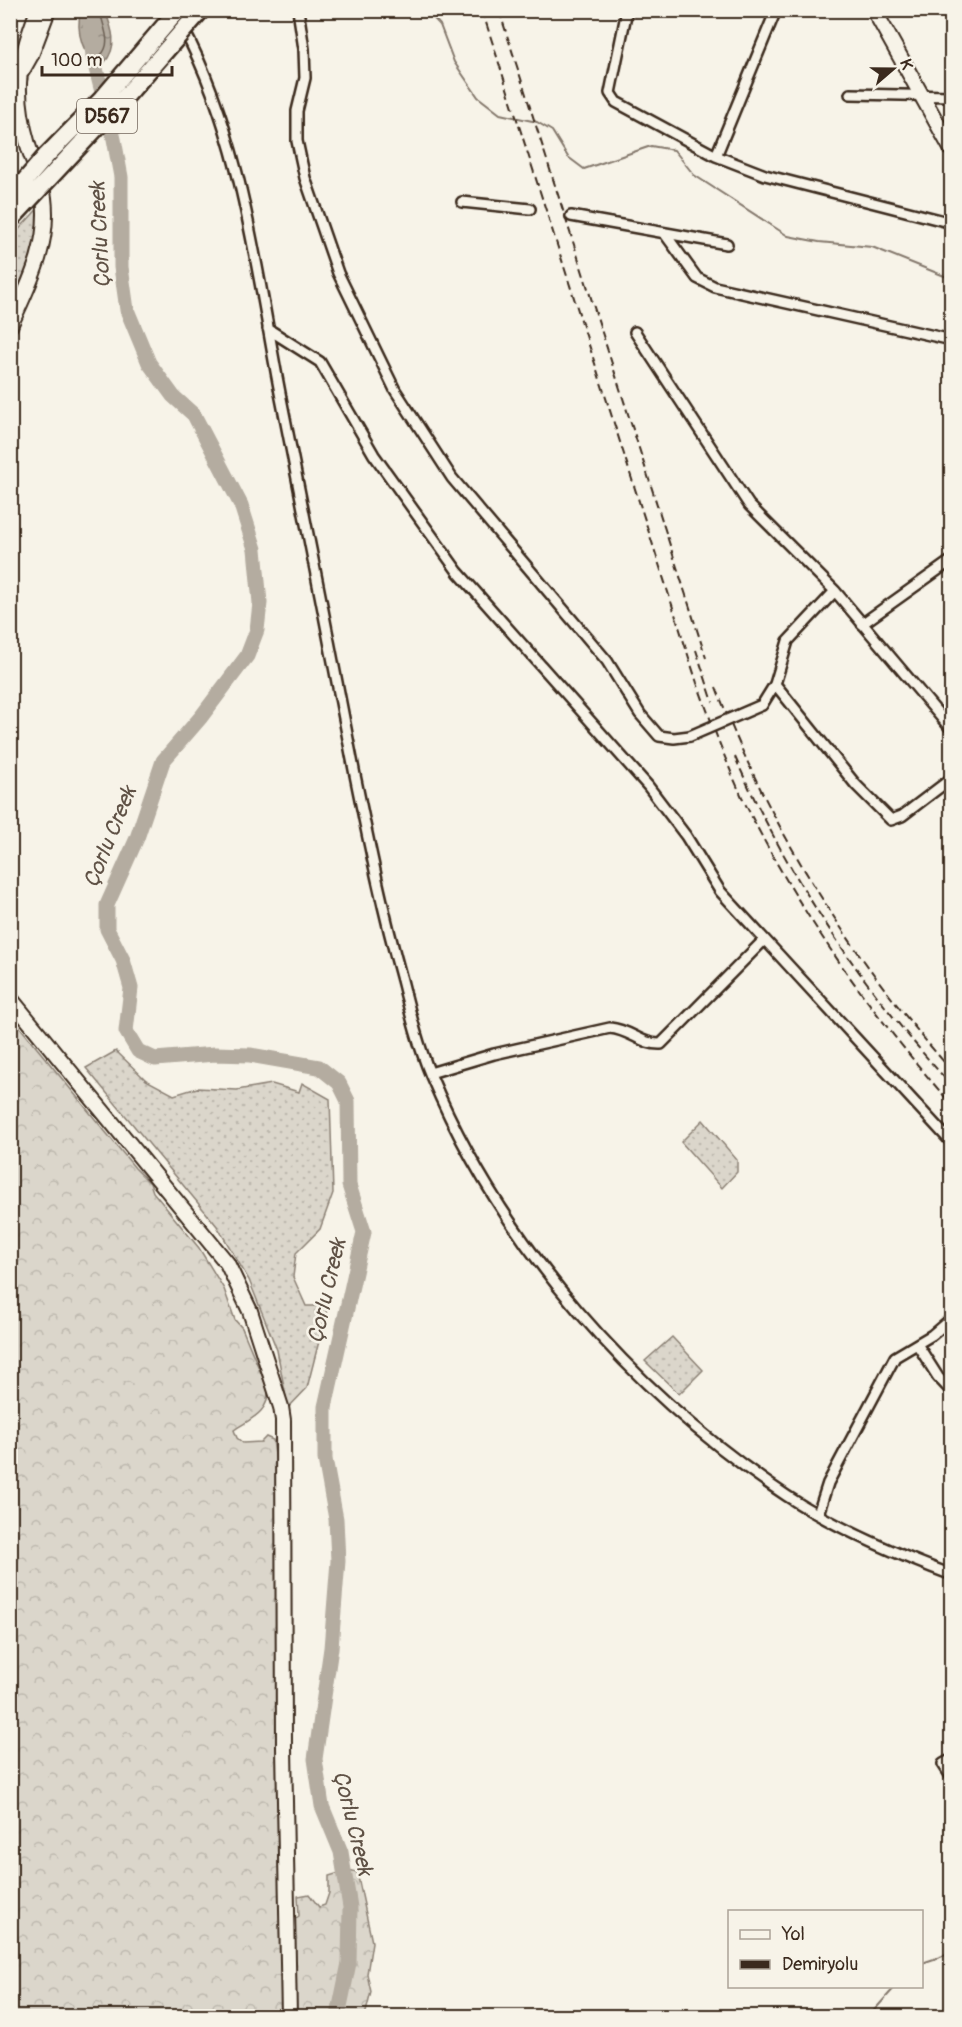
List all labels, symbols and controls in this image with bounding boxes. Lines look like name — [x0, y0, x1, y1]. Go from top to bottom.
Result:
scale bar — [42, 39, 172, 77]
north arrow — [863, 39, 923, 99]
text: 100 m — [51, 49, 103, 72]
text: K — [895, 56, 917, 72]
road number: D567 — [77, 99, 137, 133]
water label: Çorlu Creek — [83, 179, 117, 289]
water label: Çorlu Creek — [77, 781, 144, 892]
water label: Çorlu Creek — [301, 1234, 353, 1346]
water label: Çorlu Creek — [327, 1768, 380, 1880]
legend — [728, 1910, 923, 1988]
text: Yol — [781, 1923, 805, 1946]
text: Demiryolu — [782, 1953, 858, 1976]

